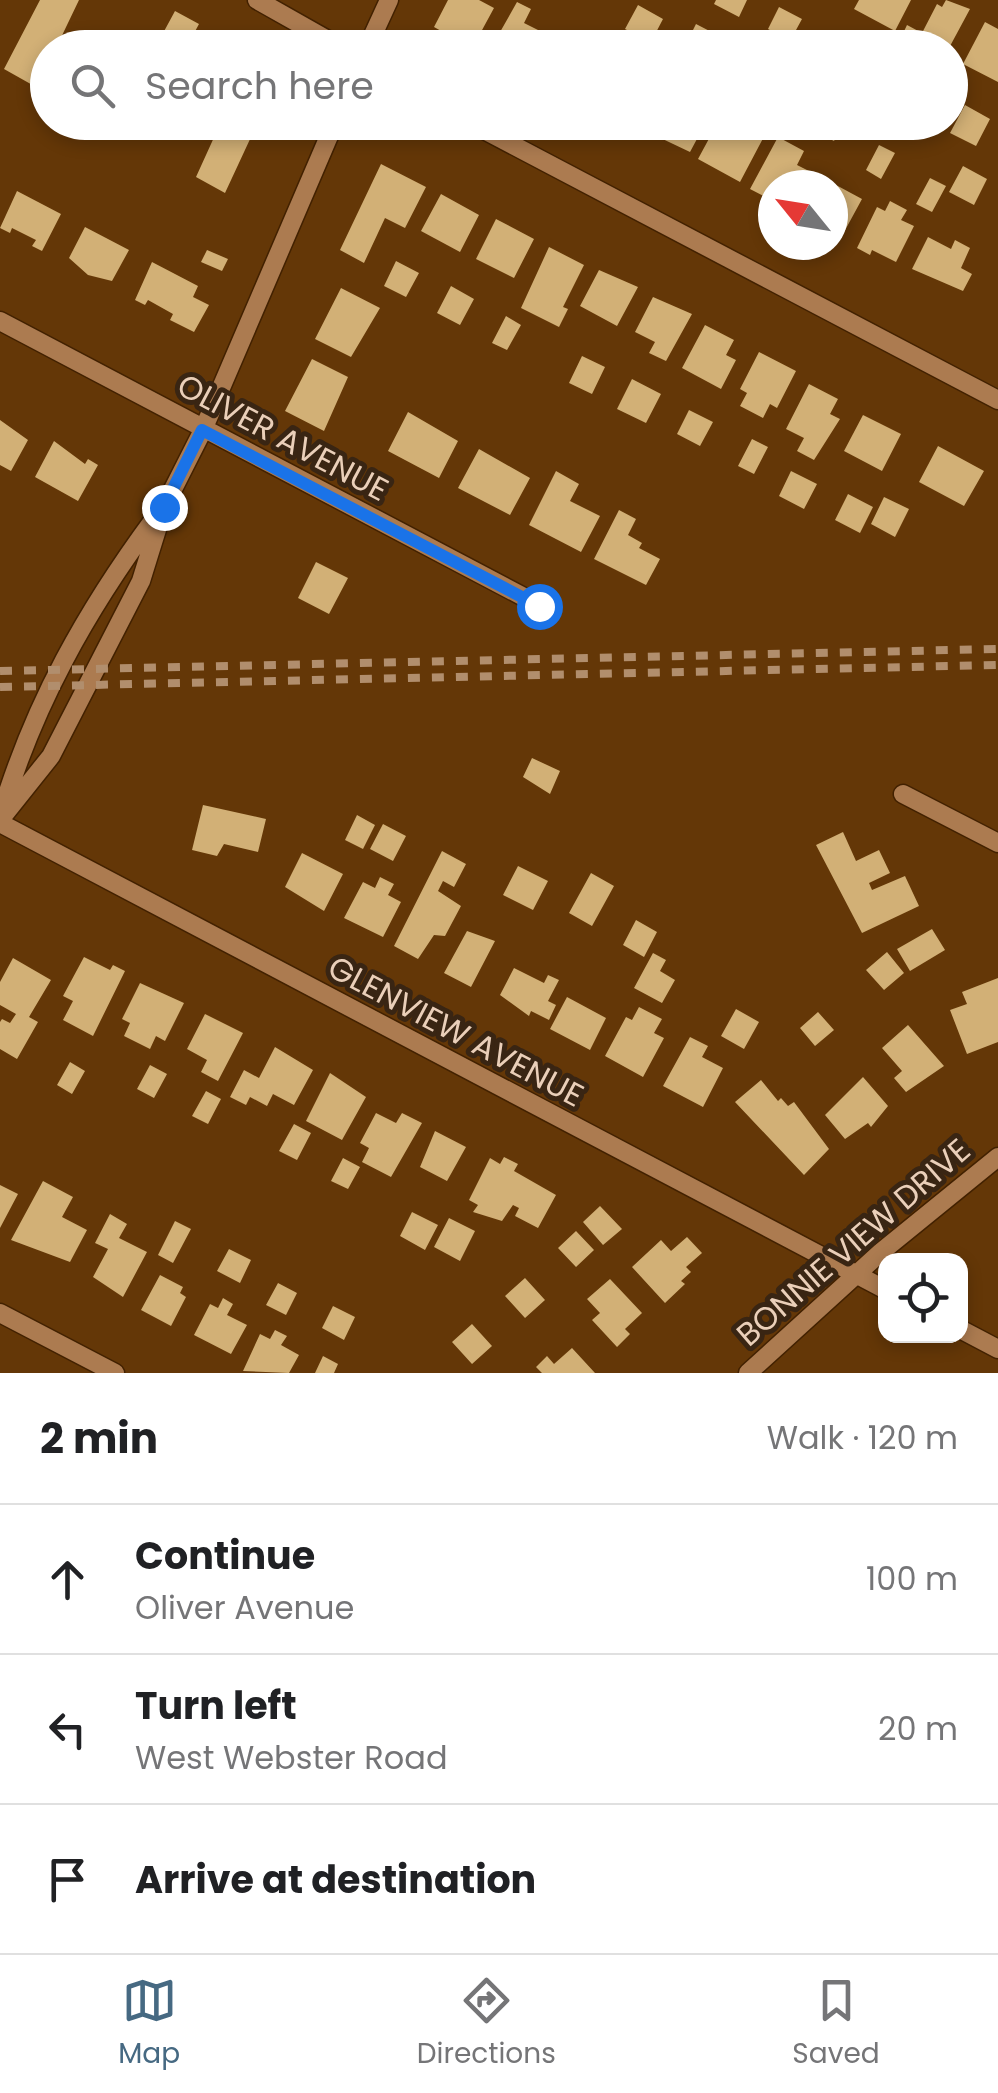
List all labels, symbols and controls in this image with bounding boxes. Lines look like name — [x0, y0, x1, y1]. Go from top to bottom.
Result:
search box — [30, 30, 968, 140]
icon: search — [65, 58, 120, 113]
text: Search here — [145, 59, 374, 112]
north arrow — [758, 170, 848, 260]
street label: OLIVER AVENUE — [170, 362, 396, 512]
route end — [142, 485, 188, 531]
route start — [517, 584, 563, 630]
street label: GLENVIEW AVENUE — [320, 945, 592, 1117]
street label: BONNIE VIEW DRIVE — [726, 1128, 980, 1356]
map controls — [878, 1253, 968, 1343]
button: locate — [878, 1253, 968, 1343]
text: 2 min — [40, 1409, 158, 1468]
text: Walk · 120 m — [767, 1415, 958, 1460]
text: Continue — [135, 1529, 315, 1582]
icon: ahead — [40, 1552, 95, 1607]
text: 100 m — [866, 1556, 958, 1601]
text: Oliver Avenue — [135, 1585, 354, 1630]
text: Turn left — [135, 1679, 297, 1732]
icon: left — [40, 1702, 95, 1757]
text: 20 m — [878, 1706, 958, 1751]
text: West Webster Road — [135, 1735, 448, 1780]
icon: arrive — [40, 1852, 95, 1907]
text: Arrive at destination — [135, 1853, 536, 1906]
tab: Map — [118, 1973, 180, 2075]
tab: Directions — [417, 1973, 556, 2075]
tab: Saved — [792, 1973, 880, 2075]

